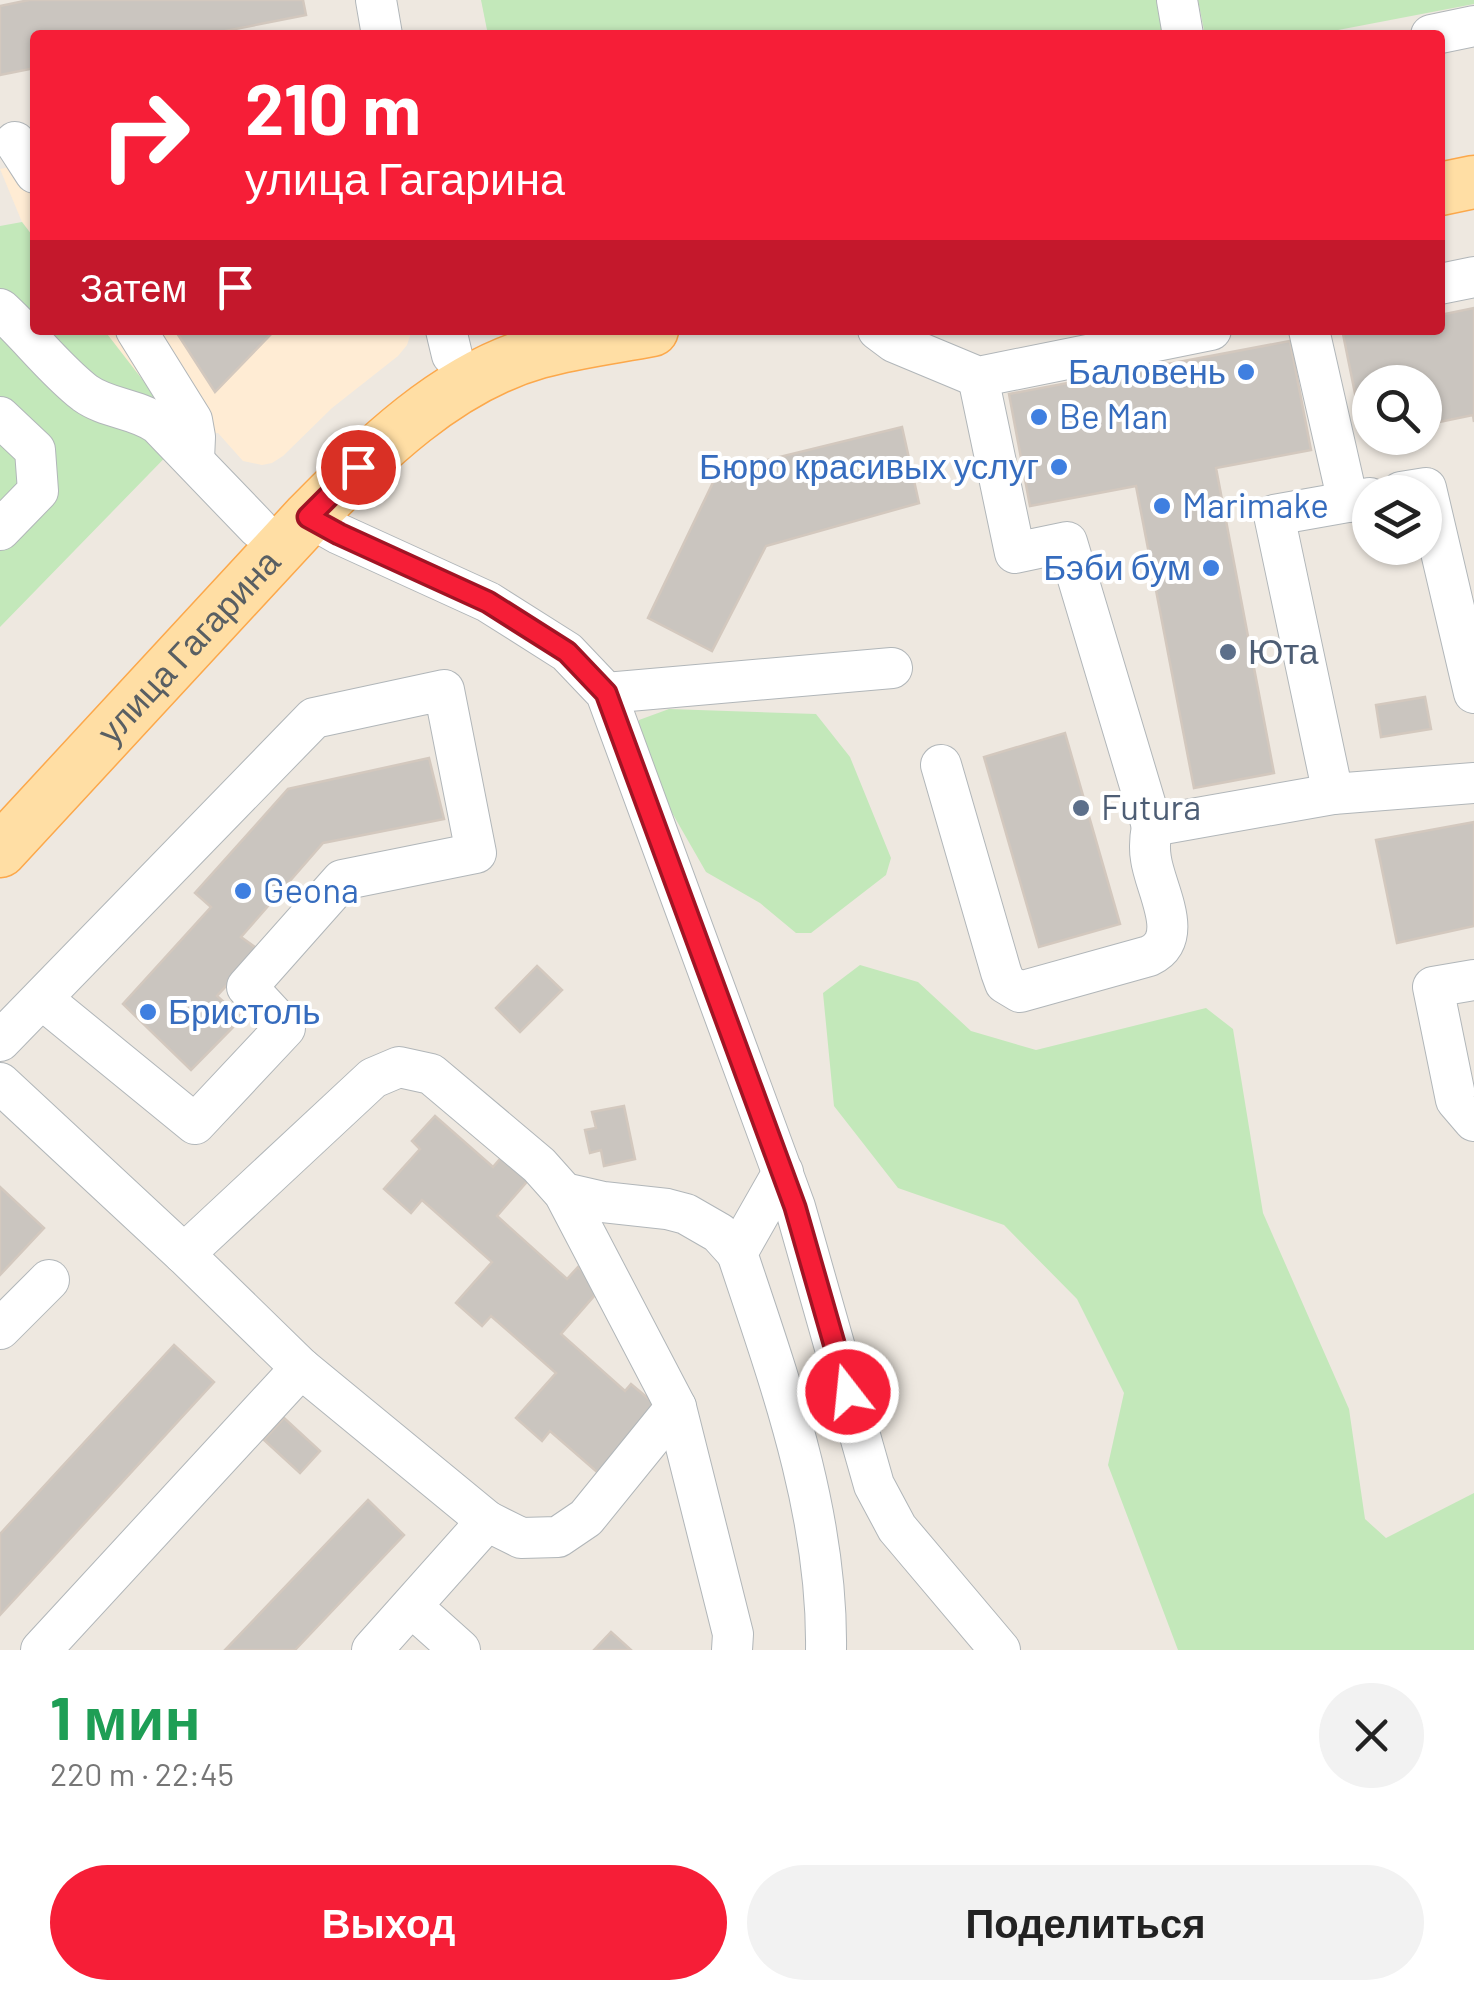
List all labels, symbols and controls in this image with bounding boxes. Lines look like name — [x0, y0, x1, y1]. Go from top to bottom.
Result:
text: 210 m — [245, 65, 421, 149]
icon: right — [80, 70, 210, 200]
text: улица Гагарина — [245, 150, 565, 204]
icon: arrive — [208, 260, 263, 315]
text: Затем — [80, 264, 188, 310]
place label: Баловень — [1068, 349, 1226, 391]
marker: Баловень — [1235, 361, 1257, 383]
map controls — [1352, 365, 1442, 565]
button: search — [1352, 365, 1442, 455]
place label: Be Man — [1059, 394, 1168, 436]
marker: Be Man — [1028, 406, 1050, 428]
pin — [316, 425, 401, 510]
icon: arrive — [331, 440, 386, 495]
place label: Бюро красивых услуг — [699, 444, 1039, 486]
marker: Бюро красивых услуг — [1048, 456, 1070, 478]
button: layers — [1352, 475, 1442, 565]
place label: Marimake — [1182, 483, 1329, 525]
marker: Marimake — [1151, 495, 1173, 517]
street label: улица Гагарина — [87, 540, 288, 751]
place label: Бэби бум — [1043, 545, 1191, 587]
marker: Бэби бум — [1200, 557, 1222, 579]
place label: Юта — [1248, 629, 1319, 671]
marker: Юта — [1217, 641, 1239, 663]
place label: Futura — [1101, 785, 1201, 827]
marker: Futura — [1070, 797, 1092, 819]
place label: Geona — [263, 868, 359, 910]
marker: Geona — [232, 880, 254, 902]
place label: Бристоль — [168, 989, 320, 1031]
marker: Бристоль — [137, 1001, 159, 1023]
position arrow — [796, 1340, 900, 1444]
text: 1 мин — [50, 1680, 201, 1752]
button: close — [1319, 1683, 1424, 1788]
text: 220 m · 22:45 — [50, 1754, 234, 1792]
button: Выход — [50, 1865, 727, 1980]
button: Поделиться — [747, 1865, 1424, 1980]

